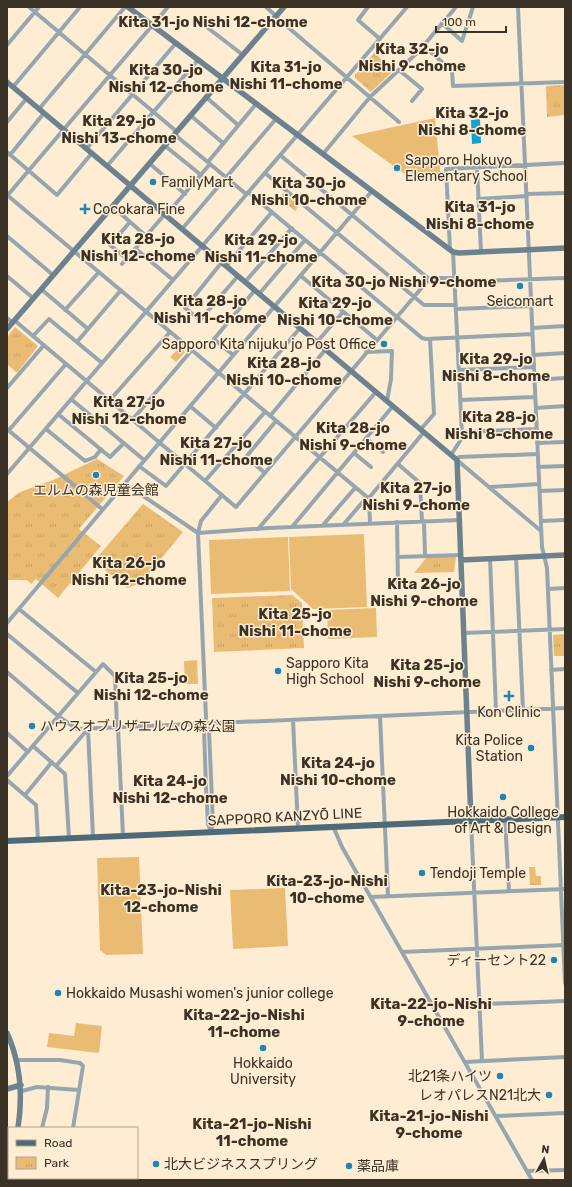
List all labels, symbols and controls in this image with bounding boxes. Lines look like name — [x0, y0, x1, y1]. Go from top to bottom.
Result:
scale bar — [436, 8, 506, 34]
district label: Kita 31-jo Nishi 12-chome — [118, 13, 308, 31]
text: 100 m — [442, 15, 476, 29]
district label: Kita 32-jo Nishi 9-chome — [358, 40, 466, 75]
district label: Kita 31-jo Nishi 11-chome — [229, 58, 343, 93]
district label: Kita 30-jo Nishi 12-chome — [108, 61, 224, 96]
district label: Kita 32-jo Nishi 8-chome — [418, 104, 526, 139]
district label: Kita 29-jo Nishi 13-chome — [61, 112, 177, 147]
place label: Sapporo Hokuyo Elementary School — [405, 152, 527, 185]
marker: Sapporo Hokuyo Elementary School — [392, 163, 402, 173]
place label: FamilyMart — [161, 174, 234, 191]
district label: Kita 30-jo Nishi 10-chome — [251, 174, 367, 209]
marker: FamilyMart — [148, 177, 158, 187]
district label: Kita 31-jo Nishi 8-chome — [426, 198, 534, 233]
place label: Cocokara Fine — [93, 201, 185, 218]
marker: Cocokara Fine — [80, 204, 90, 214]
district label: Kita 28-jo Nishi 12-chome — [80, 230, 196, 265]
district label: Kita 29-jo Nishi 11-chome — [204, 231, 318, 266]
district label: Kita 30-jo Nishi 9-chome — [312, 273, 497, 291]
marker: Seicomart — [515, 281, 525, 291]
district label: Kita 28-jo Nishi 11-chome — [153, 292, 267, 327]
place label: Seicomart — [487, 293, 554, 310]
district label: Kita 29-jo Nishi 10-chome — [277, 294, 393, 329]
place label: Sapporo Kita nijuku jo Post Office — [162, 336, 376, 353]
marker: Sapporo Kita nijuku jo Post Office — [379, 339, 389, 349]
district label: Kita 29-jo Nishi 8-chome — [442, 350, 550, 385]
district label: Kita 28-jo Nishi 10-chome — [226, 354, 342, 389]
district label: Kita 27-jo Nishi 12-chome — [71, 393, 187, 428]
district label: Kita 28-jo Nishi 8-chome — [445, 408, 553, 443]
district label: Kita 28-jo Nishi 9-chome — [299, 419, 407, 454]
district label: Kita 27-jo Nishi 11-chome — [159, 434, 273, 469]
marker: エルムの森児童会館 — [91, 470, 101, 480]
district label: Kita 27-jo Nishi 9-chome — [362, 479, 470, 514]
place label: エルムの森児童会館 — [33, 482, 159, 499]
district label: Kita 26-jo Nishi 12-chome — [71, 554, 187, 589]
district label: Kita 26-jo Nishi 9-chome — [370, 575, 478, 610]
district label: Kita 25-jo Nishi 11-chome — [238, 605, 352, 640]
place label: Sapporo Kita High School — [286, 655, 369, 688]
district label: Kita 25-jo Nishi 9-chome — [373, 656, 481, 691]
marker: Sapporo Kita High School — [273, 666, 283, 676]
district label: Kita 25-jo Nishi 12-chome — [93, 669, 209, 704]
marker: Kon Clinic — [503, 690, 515, 702]
place label: Kon Clinic — [477, 704, 541, 721]
place label: ハウスオブリザエルムの森公園 — [40, 718, 236, 735]
marker: ハウスオブリザエルムの森公園 — [27, 721, 37, 731]
place label: Kita Police Station — [455, 732, 523, 765]
marker: Kita Police Station — [526, 743, 536, 753]
district label: Kita 24-jo Nishi 10-chome — [280, 754, 396, 789]
district label: Kita 24-jo Nishi 12-chome — [112, 772, 228, 807]
marker: Hokkaido College of Art & Design — [498, 792, 508, 802]
street label: SAPPORO KANZYŌ LINE — [207, 803, 363, 830]
place label: Hokkaido College of Art & Design — [447, 804, 559, 837]
place label: Tendoji Temple — [430, 865, 526, 882]
marker: Tendoji Temple — [417, 868, 427, 878]
district label: Kita-23-jo-Nishi 10-chome — [266, 872, 388, 907]
district label: Kita-23-jo-Nishi 12-chome — [100, 881, 222, 916]
place label: ディーセント22 — [447, 952, 546, 969]
marker: ディーセント22 — [549, 955, 559, 965]
place label: Hokkaido Musashi women's junior college — [66, 985, 334, 1002]
marker: Hokkaido Musashi women's junior college — [53, 988, 63, 998]
district label: Kita-22-jo-Nishi 9-chome — [370, 995, 492, 1030]
district label: Kita-22-jo-Nishi 11-chome — [183, 1006, 305, 1041]
marker: Hokkaido University — [258, 1043, 268, 1053]
place label: Hokkaido University — [230, 1055, 296, 1088]
place label: 北21条ハイツ — [408, 1068, 492, 1085]
marker: 北21条ハイツ — [495, 1071, 505, 1081]
place label: レオパレスN21北大 — [419, 1087, 541, 1104]
marker: レオパレスN21北大 — [544, 1090, 554, 1100]
district label: Kita-21-jo-Nishi 9-chome — [369, 1107, 489, 1142]
district label: Kita-21-jo-Nishi 11-chome — [192, 1115, 312, 1150]
legend — [8, 1127, 138, 1179]
text: Road — [44, 1136, 72, 1150]
north arrow — [524, 1139, 564, 1179]
text: N — [540, 1143, 550, 1157]
text: Park — [44, 1156, 70, 1170]
place label: 北大ビジネススプリング — [164, 1156, 318, 1173]
place label: 薬品庫 — [357, 1158, 399, 1175]
marker: 北大ビジネススプリング — [151, 1159, 161, 1169]
marker: 薬品庫 — [344, 1161, 354, 1171]

